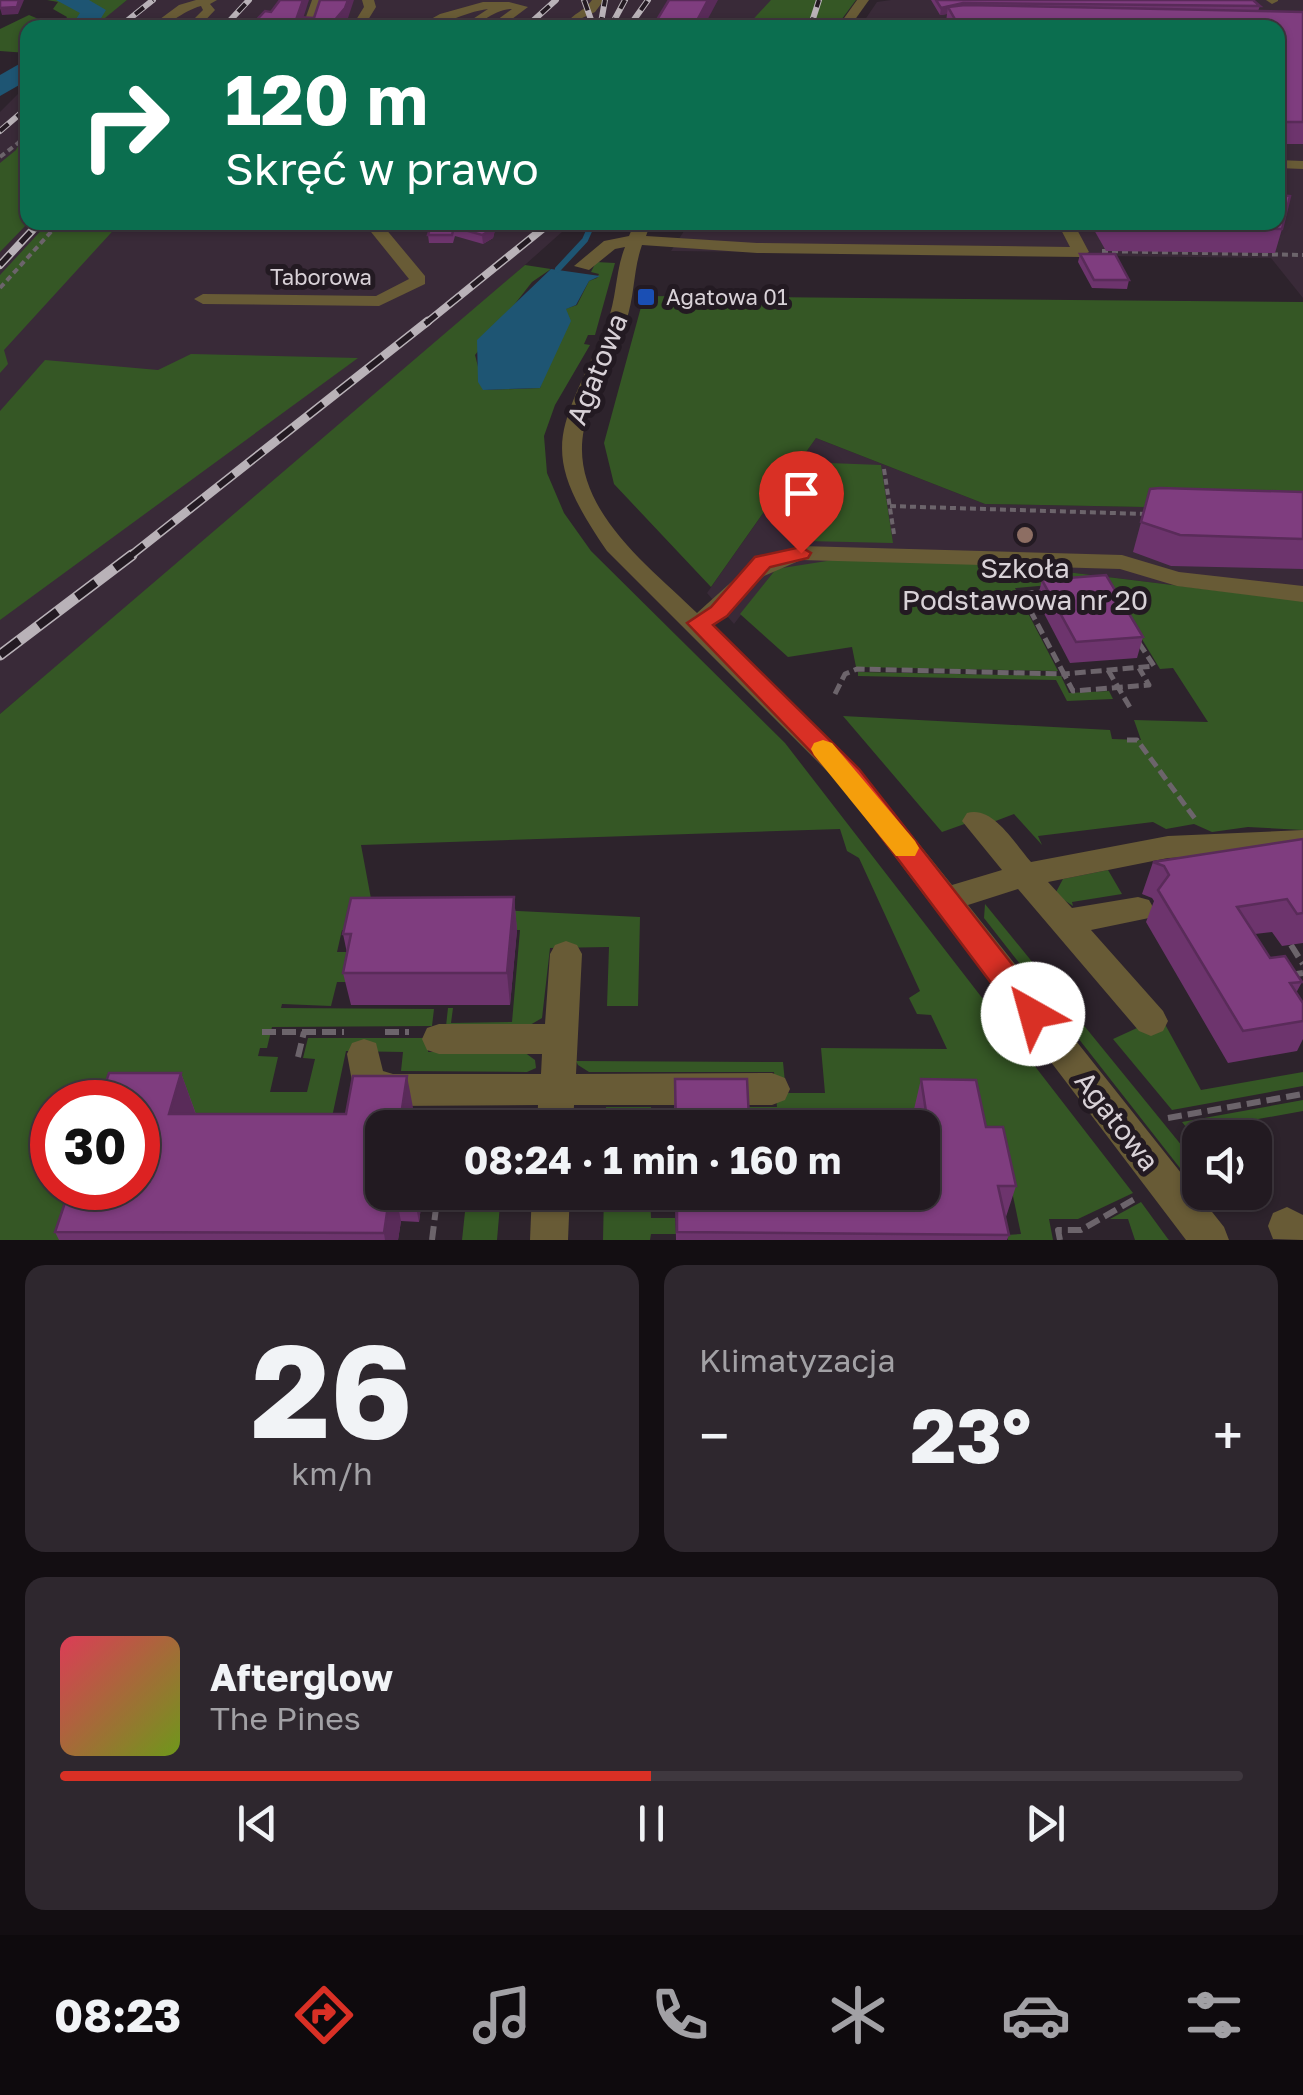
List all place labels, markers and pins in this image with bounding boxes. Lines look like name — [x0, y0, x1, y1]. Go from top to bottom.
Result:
place label: Agatowa 01 — [666, 283, 788, 310]
marker: Agatowa 01 — [635, 286, 657, 308]
pin — [759, 451, 844, 554]
marker: Szkoła Podstawowa nr 20 — [1014, 524, 1036, 546]
place label: Szkoła Podstawowa nr 20 — [902, 551, 1148, 616]

